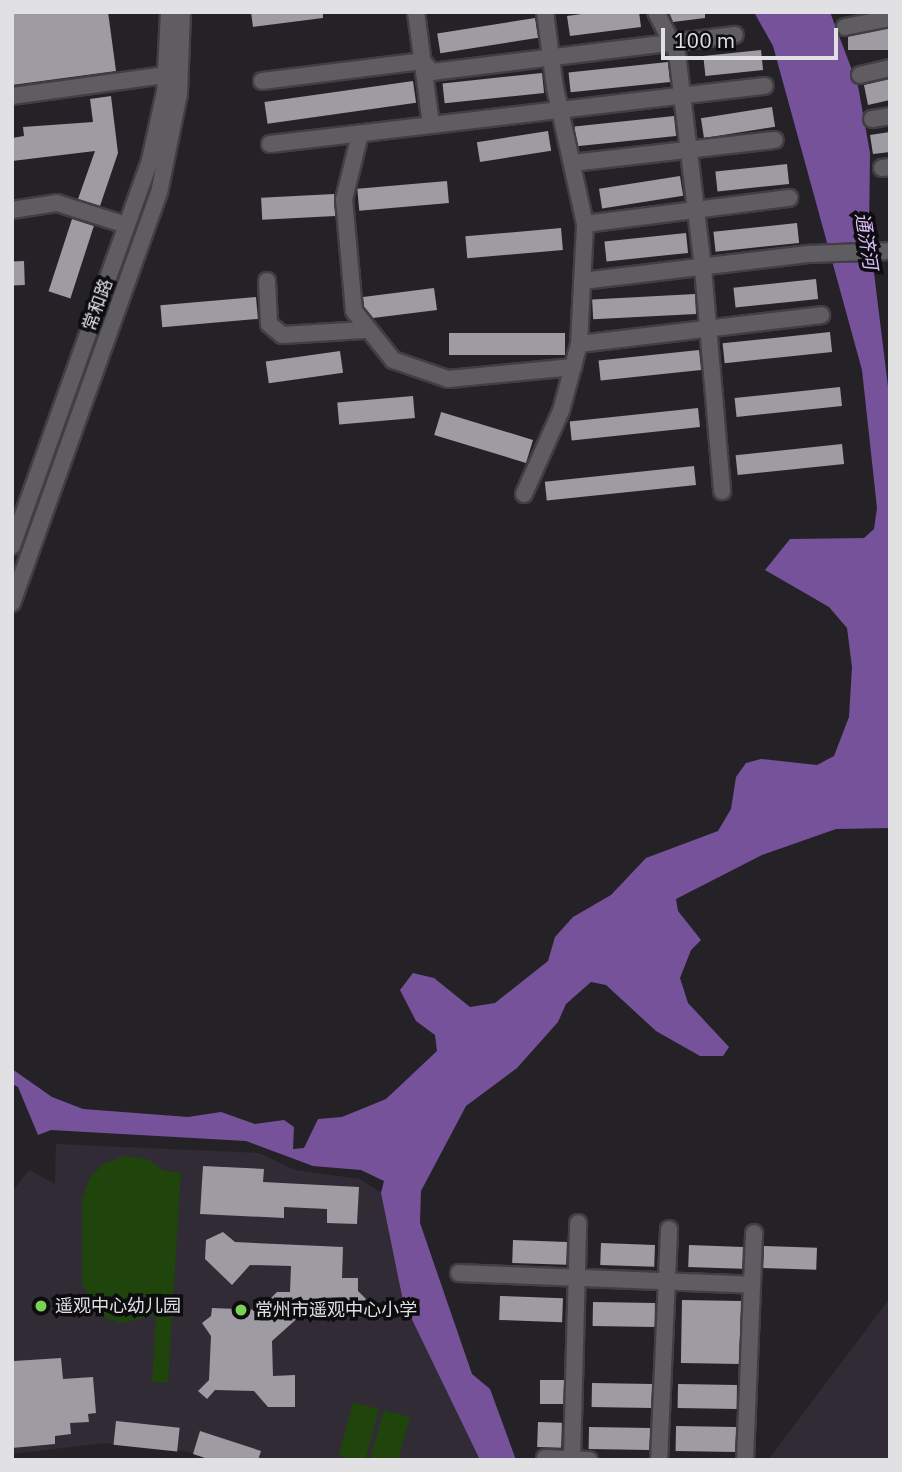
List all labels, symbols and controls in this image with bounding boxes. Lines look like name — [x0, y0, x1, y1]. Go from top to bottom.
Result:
scale bar — [664, 14, 841, 58]
text: 100 m — [674, 26, 735, 54]
water label: 通济河 — [850, 211, 882, 271]
street label: 常和路 — [79, 276, 117, 334]
place label: 遥观中心幼儿园 — [55, 1295, 181, 1317]
marker: 遥观中心幼儿园 — [33, 1298, 49, 1314]
place label: 常州市遥观中心小学 — [255, 1299, 417, 1321]
marker: 常州市遥观中心小学 — [233, 1302, 249, 1318]

